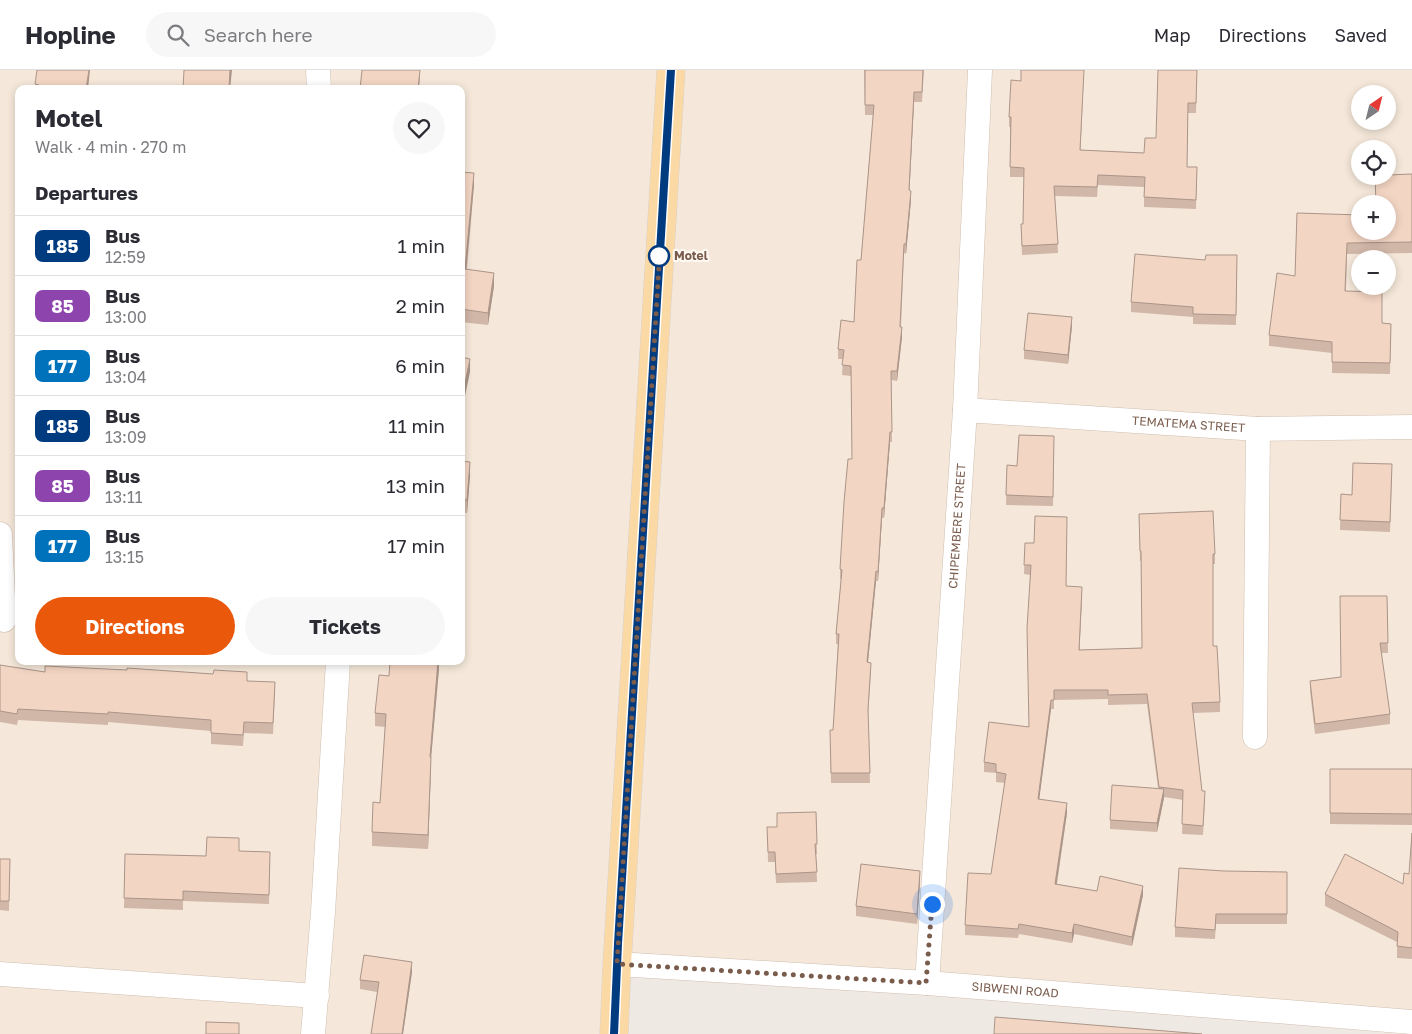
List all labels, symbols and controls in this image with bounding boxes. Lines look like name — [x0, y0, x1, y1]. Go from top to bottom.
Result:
search box — [146, 12, 496, 57]
text: Hopline — [25, 20, 116, 49]
icon: search — [164, 21, 192, 49]
text: Search here — [204, 23, 313, 46]
text: Map — [1154, 24, 1190, 46]
text: Directions — [1218, 24, 1306, 46]
text: Saved — [1334, 24, 1387, 46]
north arrow — [1351, 85, 1396, 130]
map controls — [1351, 85, 1396, 295]
button: heart — [393, 102, 445, 154]
text: Motel — [35, 103, 102, 132]
text: Walk · 4 min · 270 m — [35, 137, 186, 157]
button: locate — [1351, 140, 1396, 185]
text: Departures — [35, 181, 138, 204]
button: + — [1351, 195, 1396, 240]
text: Bus — [105, 224, 140, 247]
text: 1 min — [397, 234, 445, 257]
text: 185 — [47, 235, 78, 257]
marker: Motel — [648, 245, 670, 267]
text: 12:59 — [105, 247, 146, 267]
place label: Motel — [674, 248, 708, 263]
button: − — [1351, 250, 1396, 295]
text: Bus — [105, 284, 140, 307]
text: 2 min — [396, 294, 445, 317]
text: 85 — [51, 295, 74, 317]
text: 13:00 — [105, 307, 147, 327]
text: Bus — [105, 344, 140, 367]
text: 6 min — [395, 354, 445, 377]
text: 177 — [48, 355, 77, 377]
text: 13:04 — [105, 367, 147, 387]
text: Bus — [105, 404, 140, 427]
street label: TEMATEMA STREET — [1131, 413, 1246, 435]
text: 11 min — [388, 414, 445, 437]
text: 185 — [47, 415, 78, 437]
text: 13:09 — [105, 427, 147, 447]
street label: CHIPEMBERE STREET — [945, 462, 968, 589]
text: Bus — [105, 464, 140, 487]
text: 13 min — [386, 474, 445, 497]
text: 85 — [51, 475, 74, 497]
text: 13:11 — [105, 487, 142, 507]
text: Bus — [105, 524, 140, 547]
text: 17 min — [387, 534, 445, 557]
text: 177 — [48, 535, 77, 557]
text: 13:15 — [105, 547, 144, 567]
button: Directions — [35, 597, 235, 655]
button: Tickets — [245, 597, 445, 655]
your location — [920, 892, 945, 917]
street label: SIBWENI ROAD — [971, 979, 1059, 1001]

